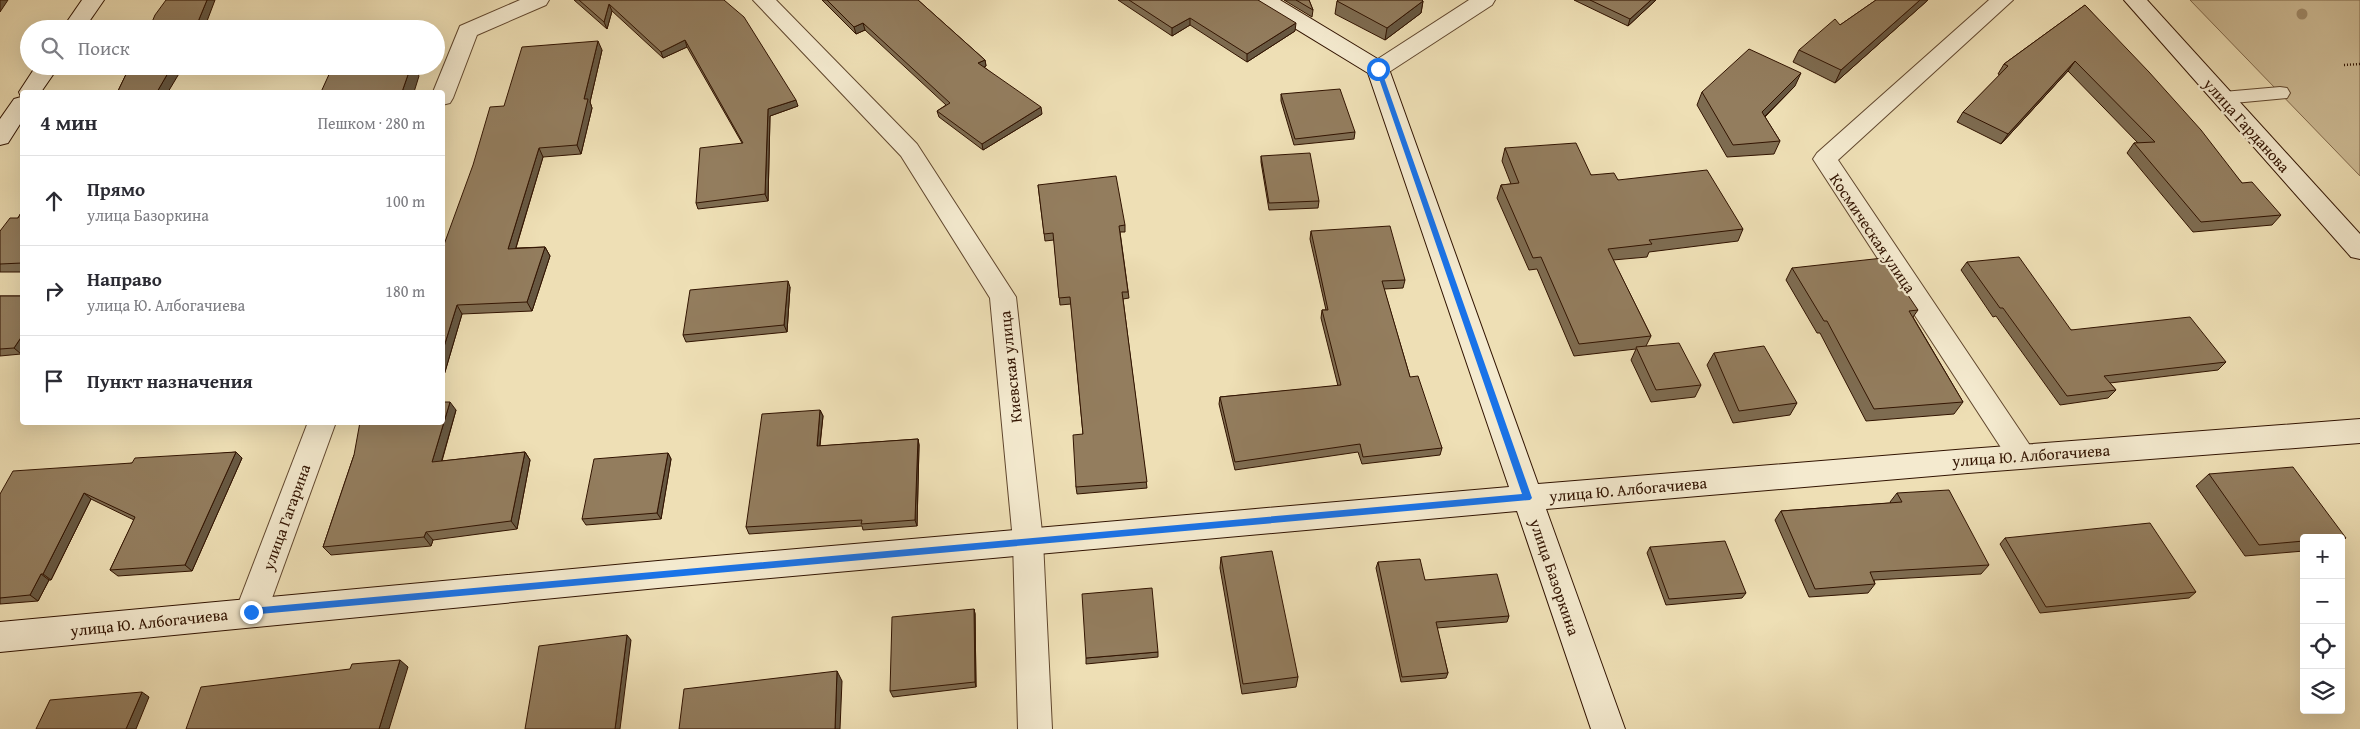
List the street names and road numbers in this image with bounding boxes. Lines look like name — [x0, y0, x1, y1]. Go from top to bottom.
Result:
street label: улица Гарданова — [2197, 72, 2296, 178]
street label: Космическая улица — [1824, 168, 1922, 298]
street label: Киевская улица — [992, 309, 1028, 424]
street label: улица Ю. Албогачиева — [1950, 437, 2111, 473]
street label: улица Гагарина — [255, 460, 316, 574]
street label: улица Ю. Албогачиева — [1547, 470, 1708, 508]
street label: улица Базоркина — [1523, 515, 1586, 639]
street label: улица Ю. Албогачиева — [68, 602, 229, 642]

